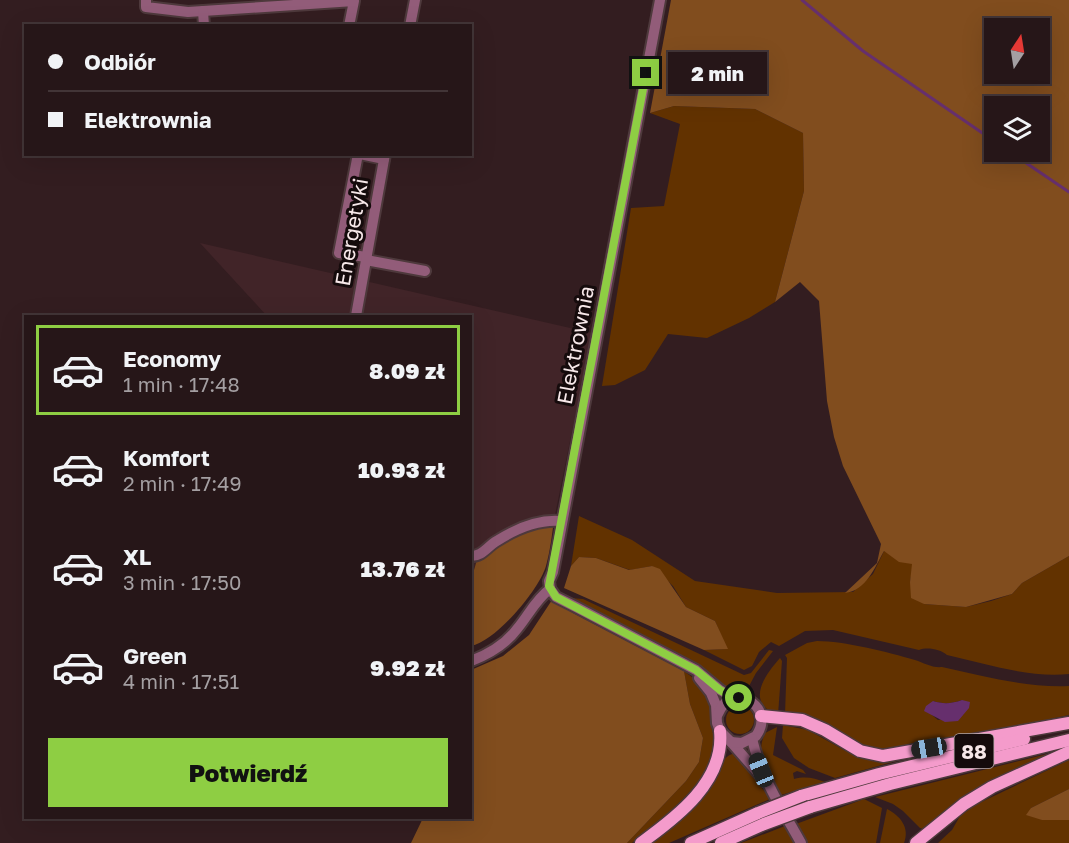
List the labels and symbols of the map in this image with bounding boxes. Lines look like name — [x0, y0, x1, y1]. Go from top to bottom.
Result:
north arrow — [984, 18, 1050, 84]
callout: 2 min — [667, 52, 766, 94]
route end — [632, 59, 659, 86]
street label: Energetyki — [329, 176, 373, 288]
street label: Elektrownia — [551, 284, 599, 406]
route start — [725, 684, 752, 711]
road number: 88 — [954, 734, 994, 768]
car — [910, 736, 948, 760]
car — [746, 750, 776, 790]

